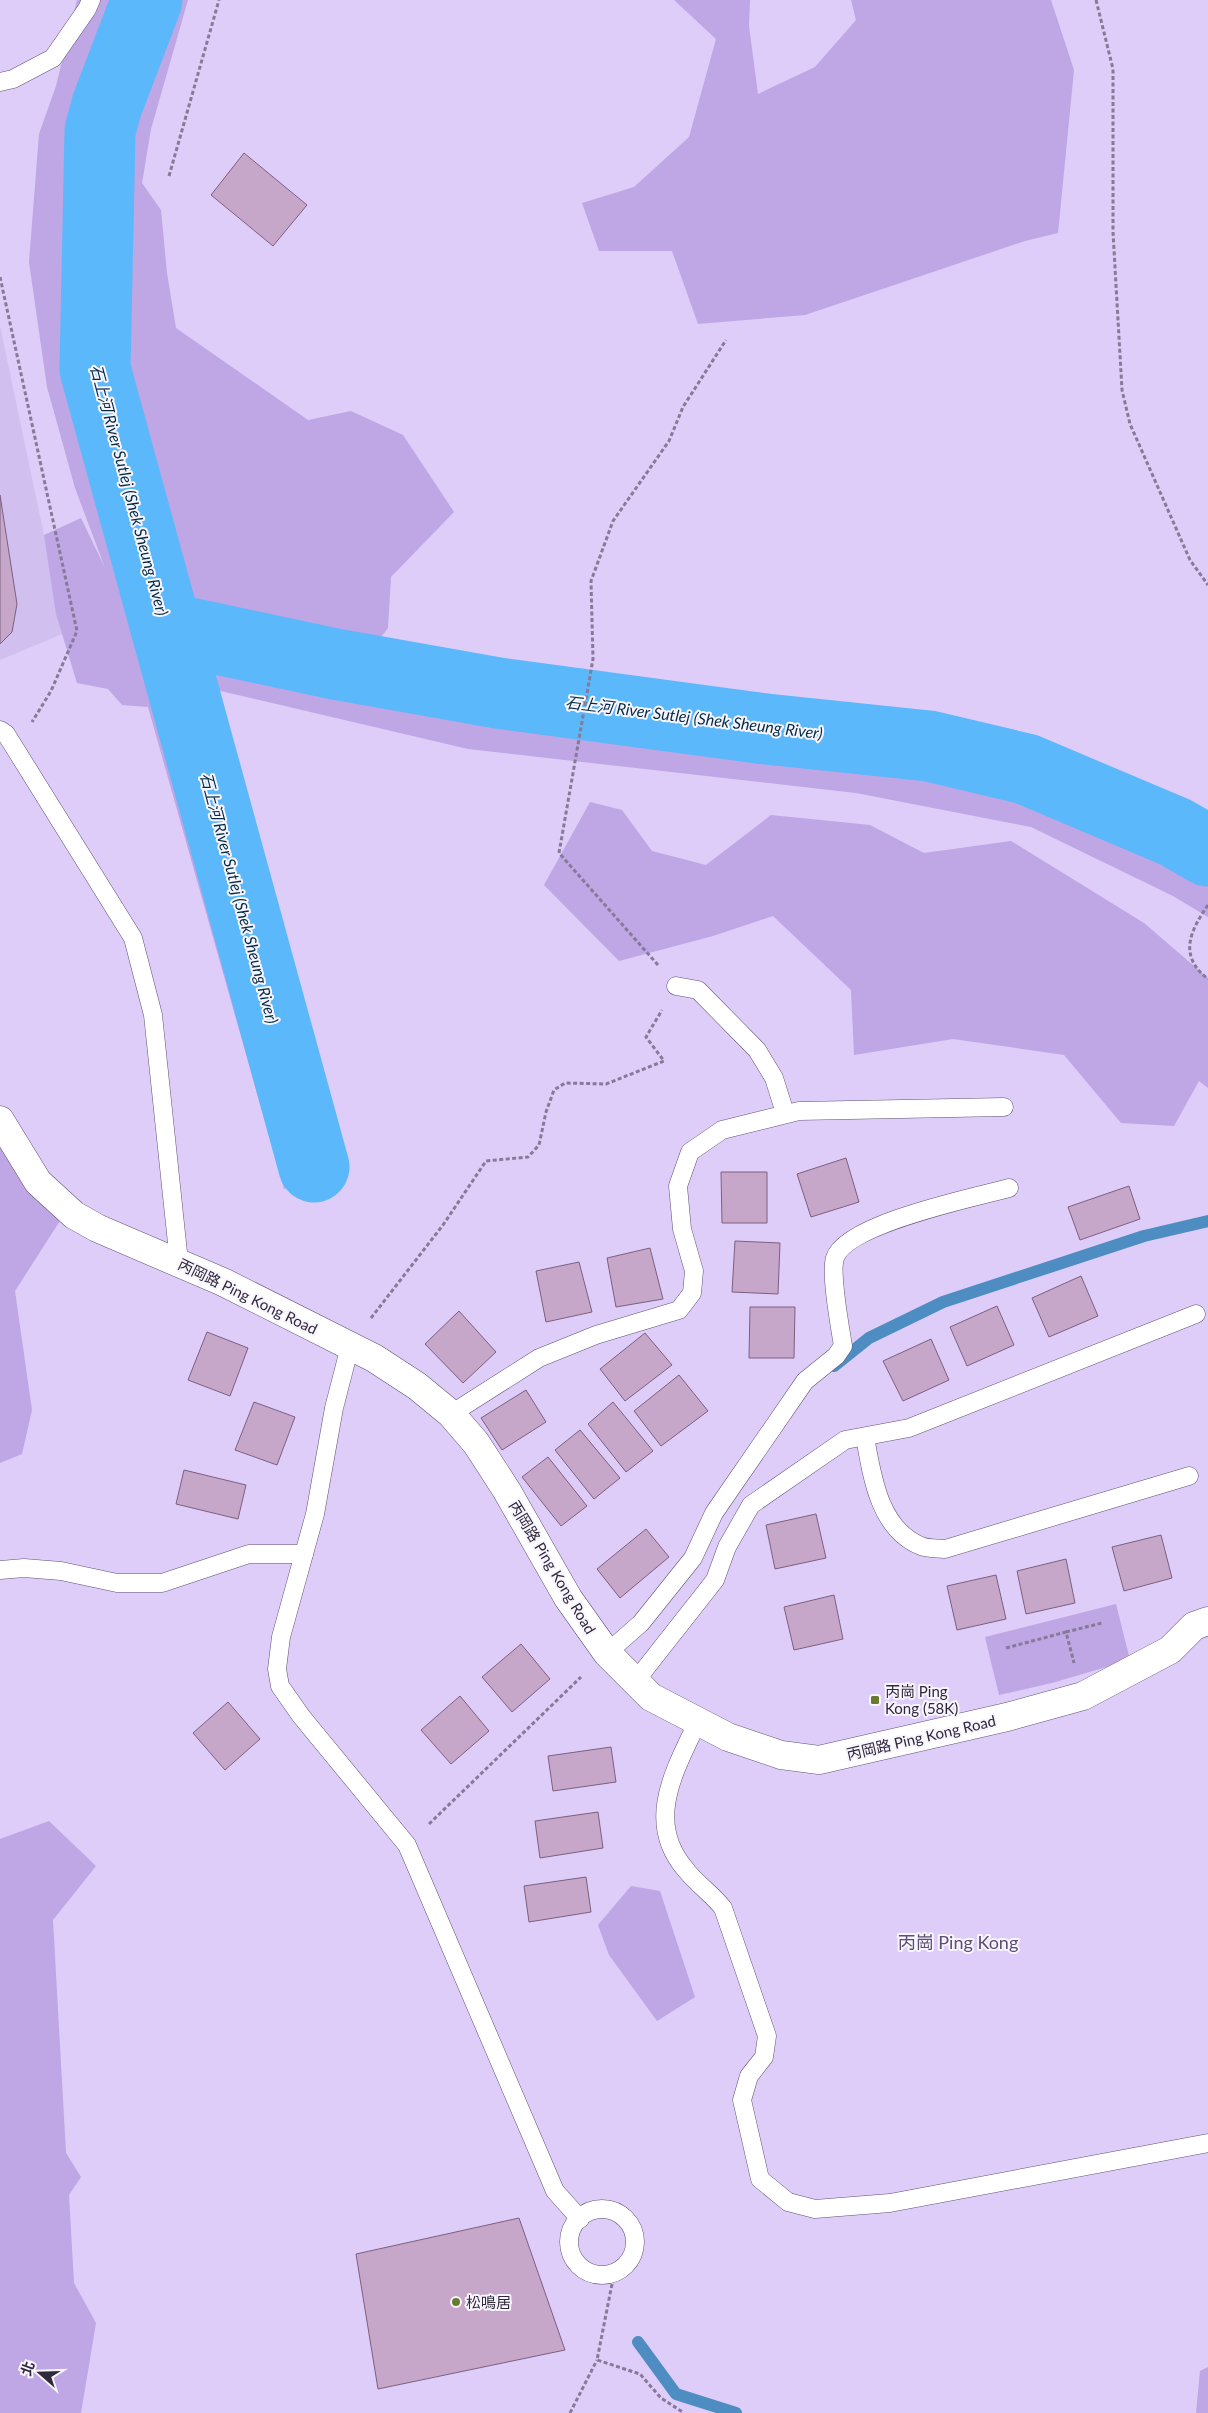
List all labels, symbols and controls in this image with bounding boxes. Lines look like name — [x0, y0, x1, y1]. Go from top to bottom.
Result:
water label: 石上河 River Sutlej (Shek Sheung River) — [87, 362, 173, 618]
water label: 石上河 River Sutlej (Shek Sheung River) — [564, 692, 824, 742]
water label: 石上河 River Sutlej (Shek Sheung River) — [197, 770, 283, 1026]
street label: 丙岡路 Ping Kong Road — [175, 1254, 321, 1338]
street label: 丙岡路 Ping Kong Road — [506, 1497, 600, 1637]
place label: 丙崗 Ping Kong (58K) — [885, 1682, 958, 1717]
marker: 丙崗 Ping Kong (58K) — [869, 1694, 881, 1706]
street label: 丙岡路 Ping Kong Road — [845, 1711, 997, 1763]
district label: 丙崗 Ping Kong — [898, 1931, 1018, 1953]
place label: 松鳴居 — [466, 2293, 511, 2311]
marker: 松鳴居 — [450, 2296, 462, 2308]
north arrow — [15, 2348, 65, 2398]
text: 北 — [17, 2359, 38, 2378]

